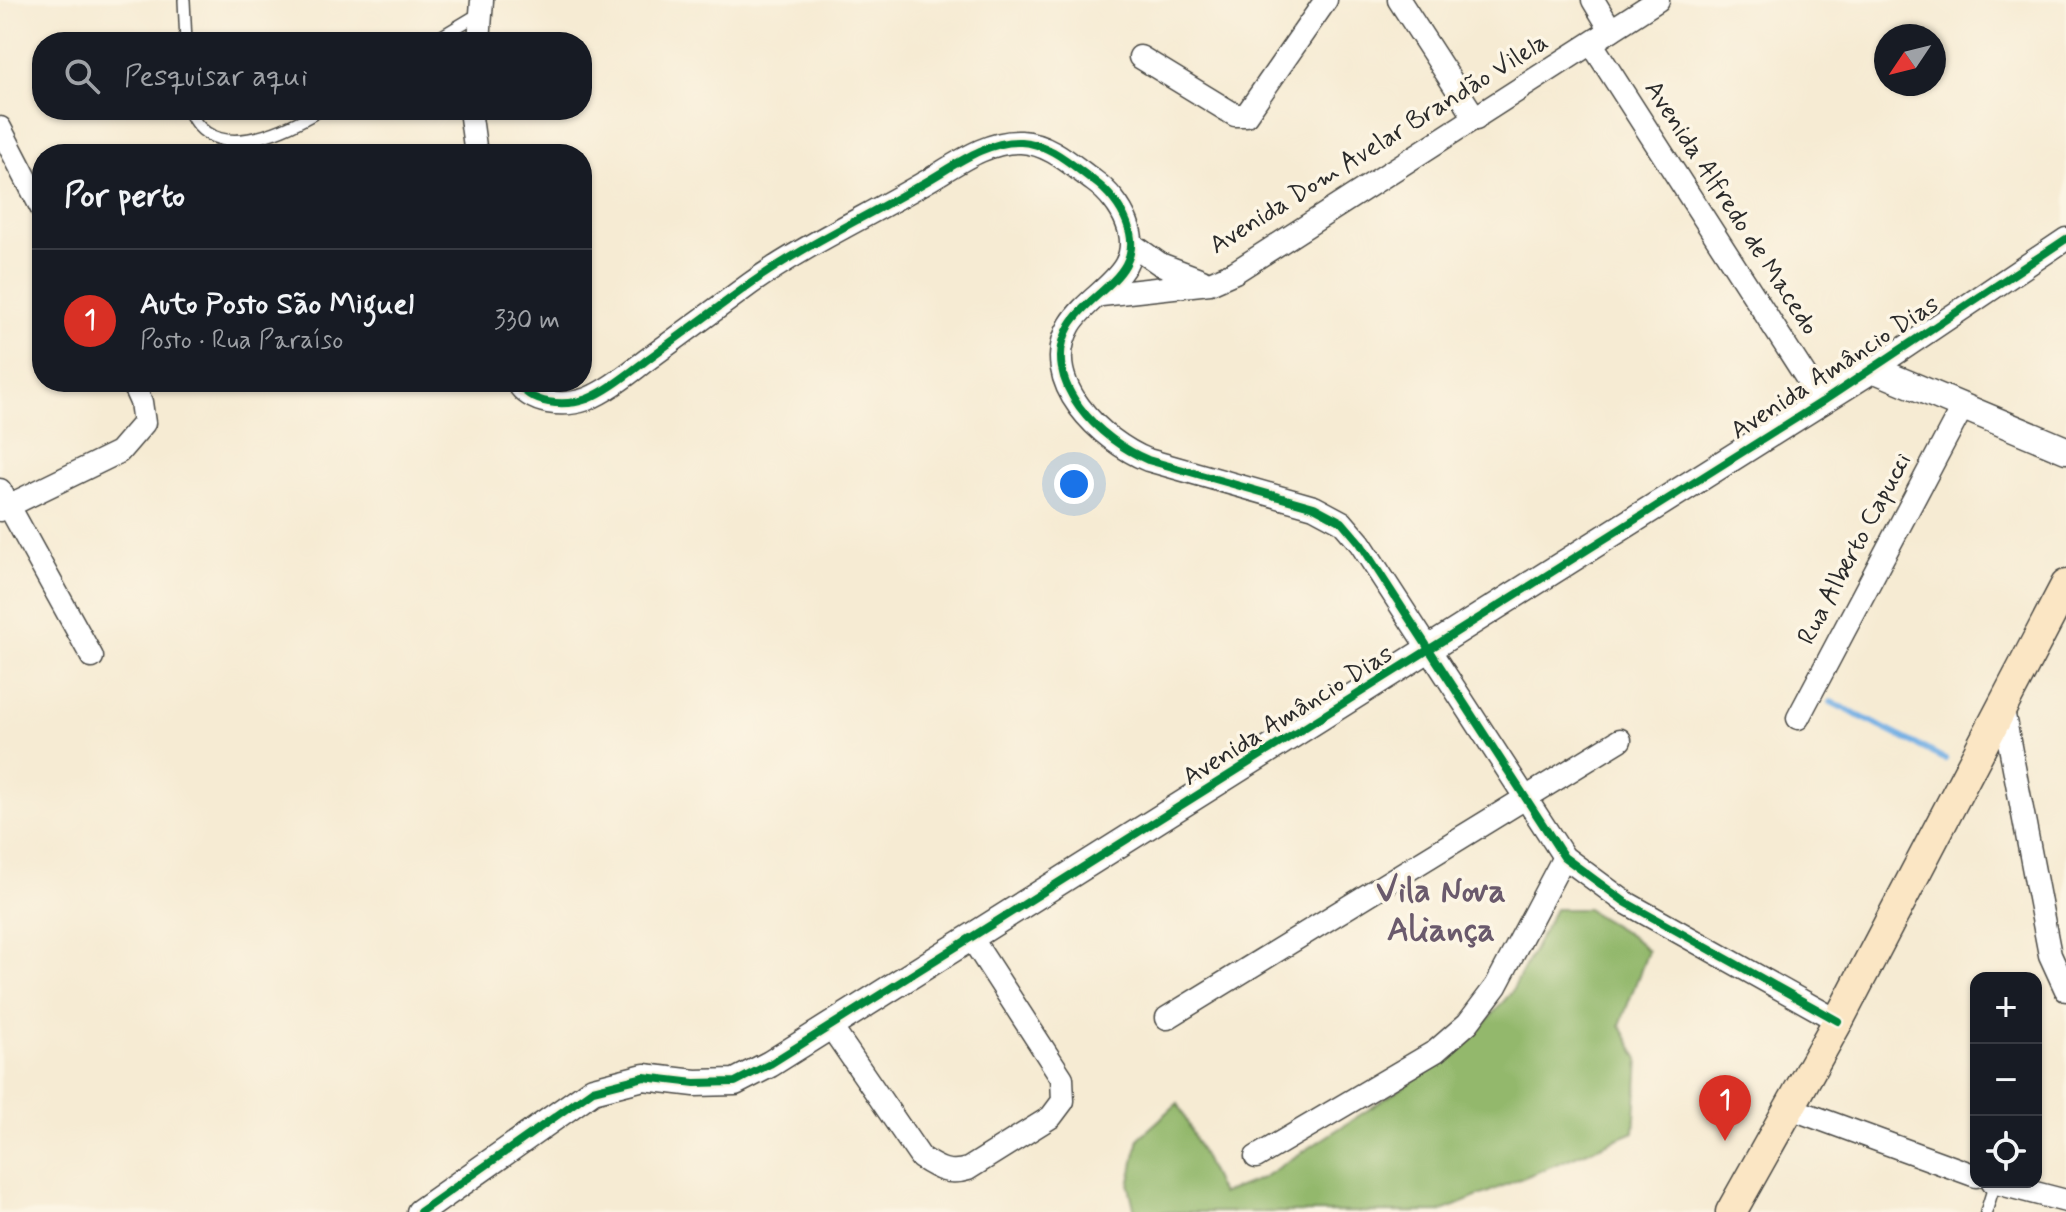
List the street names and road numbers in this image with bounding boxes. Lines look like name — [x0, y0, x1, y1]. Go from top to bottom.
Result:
street label: Avenida Dom Avelar Brandão Vilela — [1203, 25, 1555, 263]
street label: Avenida Alfredo de Macedo — [1636, 74, 1826, 342]
street label: Avenida Amâncio Dias — [1724, 288, 1946, 448]
street label: Rua Alberto Capucci — [1790, 447, 1920, 651]
street label: Avenida Amâncio Dias — [1176, 637, 1400, 795]

